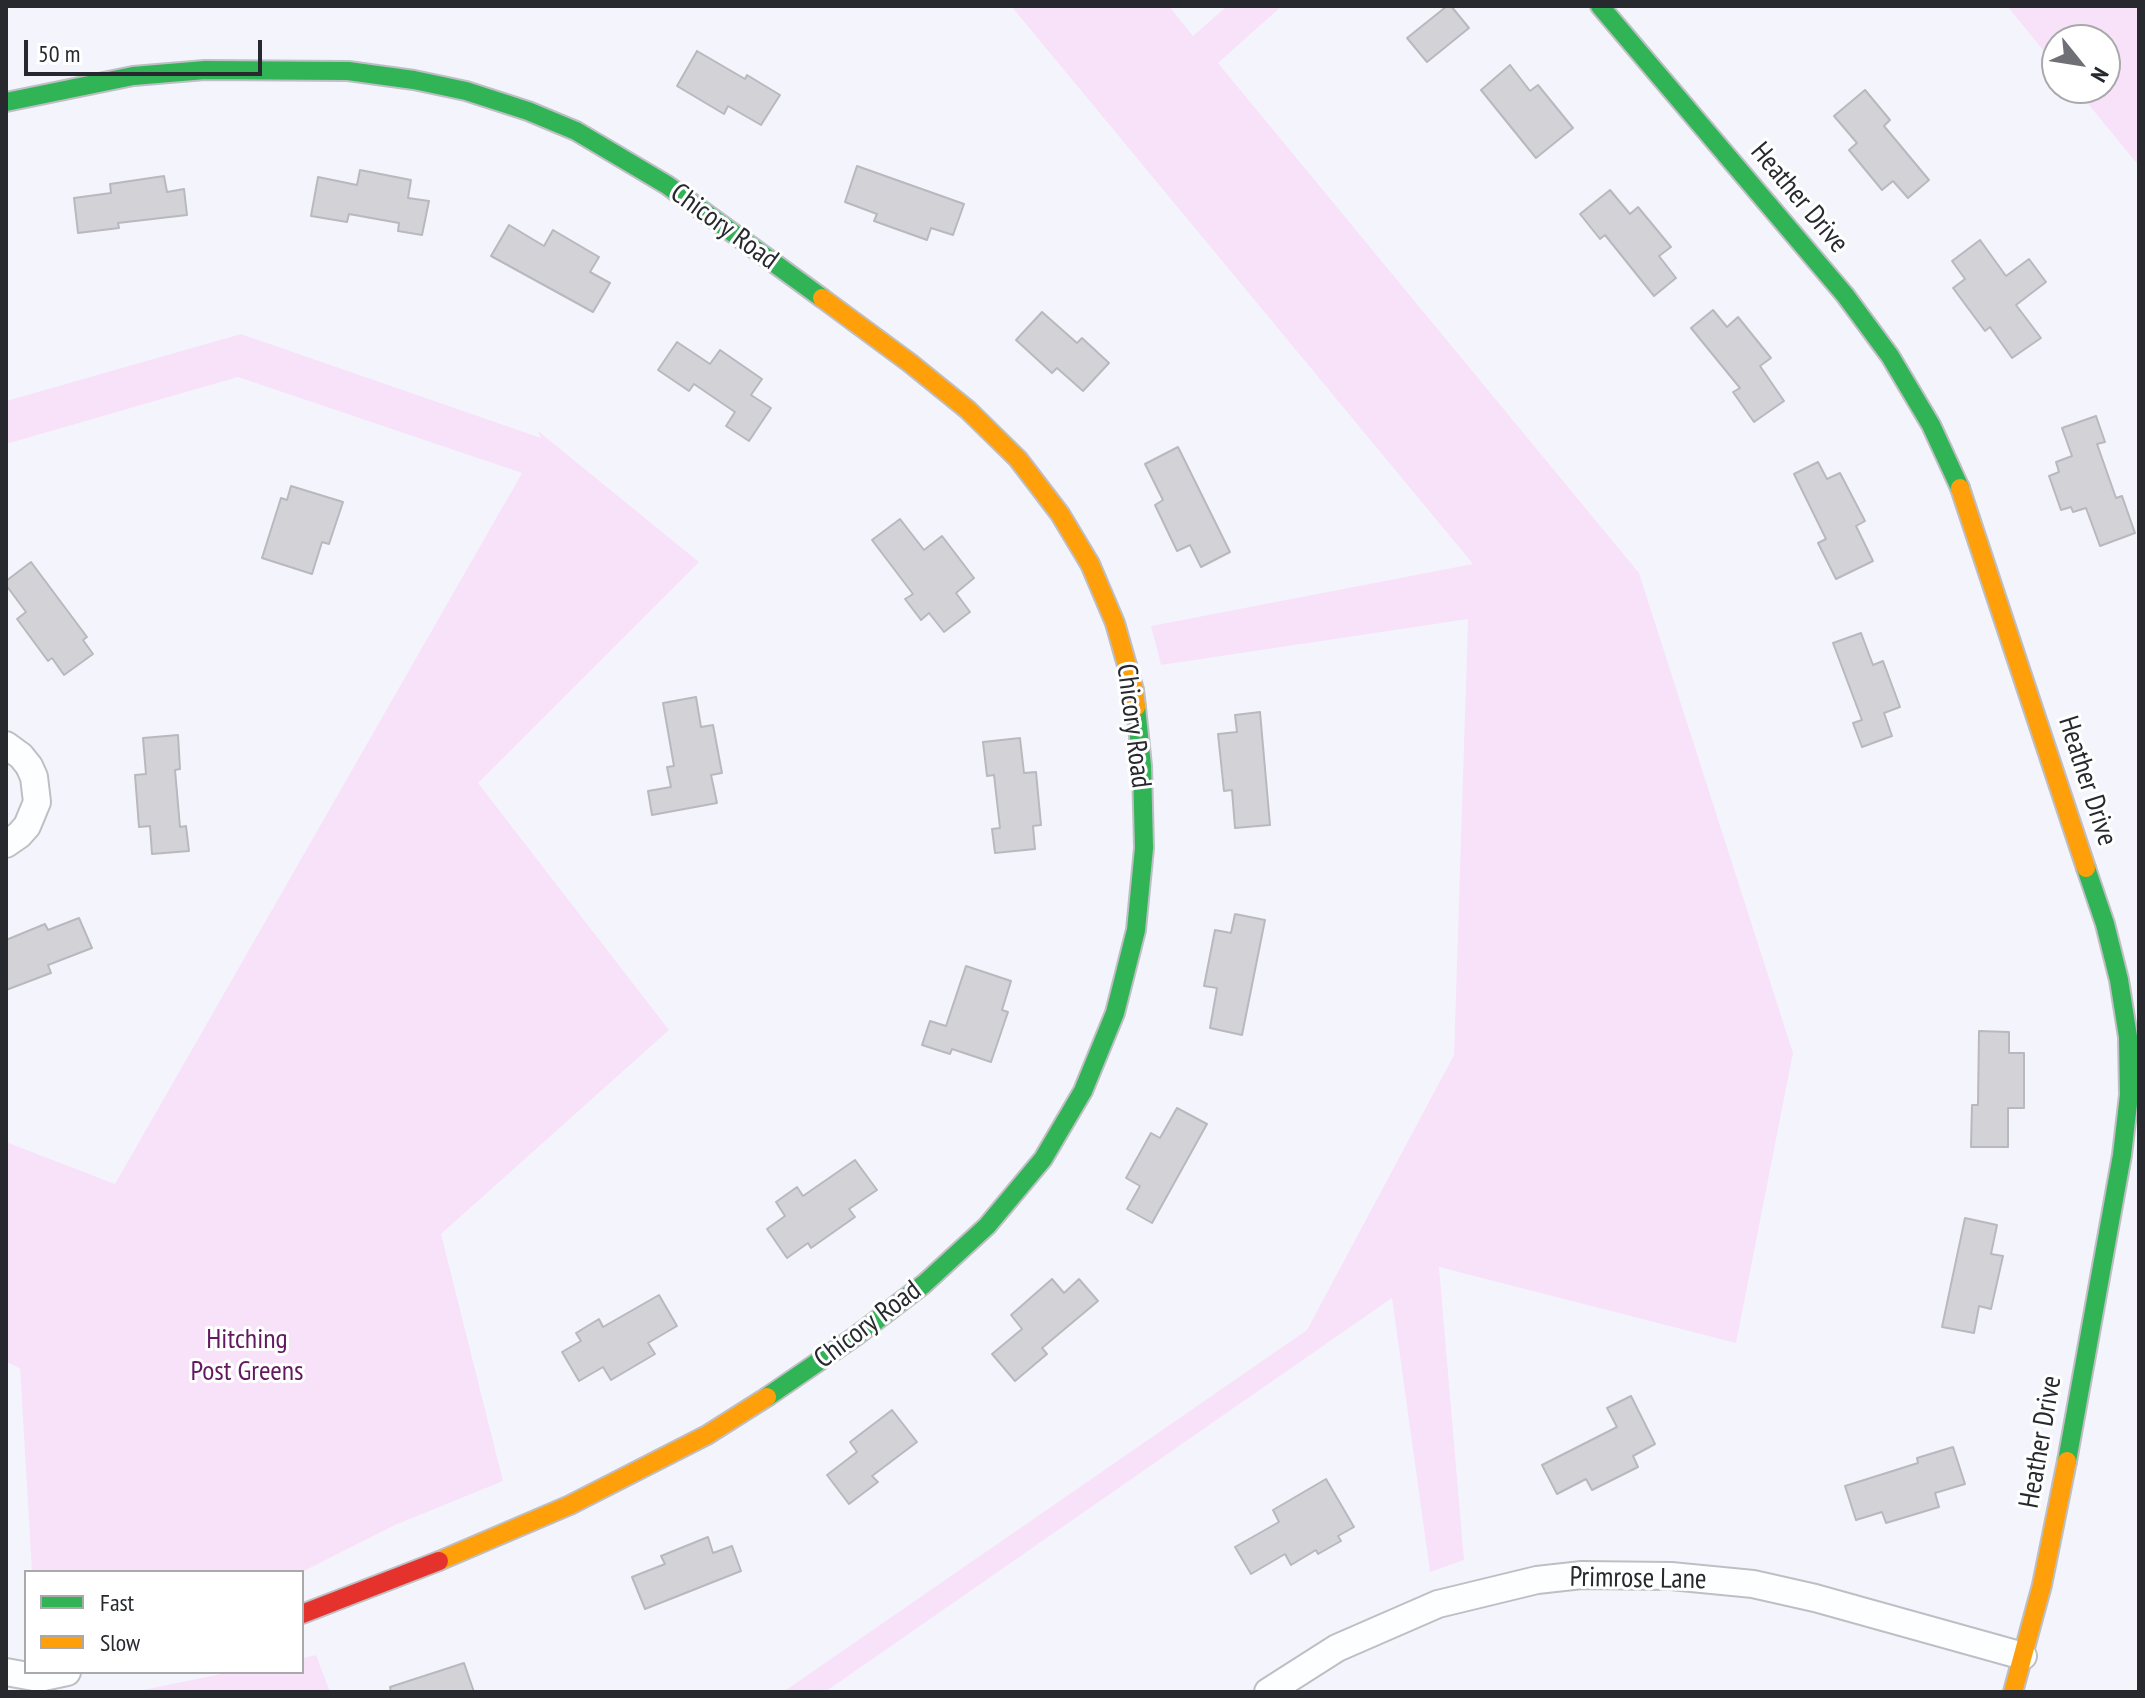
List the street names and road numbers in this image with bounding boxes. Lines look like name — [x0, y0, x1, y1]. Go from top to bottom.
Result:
street label: Heather Drive — [1743, 136, 1855, 260]
street label: Chicory Road — [664, 177, 784, 277]
street label: Chicory Road — [1109, 662, 1157, 790]
street label: Heather Drive — [2050, 712, 2124, 850]
street label: Chicory Road — [808, 1274, 928, 1376]
street label: Heather Drive — [2013, 1373, 2069, 1511]
street label: Primrose Lane — [1569, 1561, 1707, 1597]

